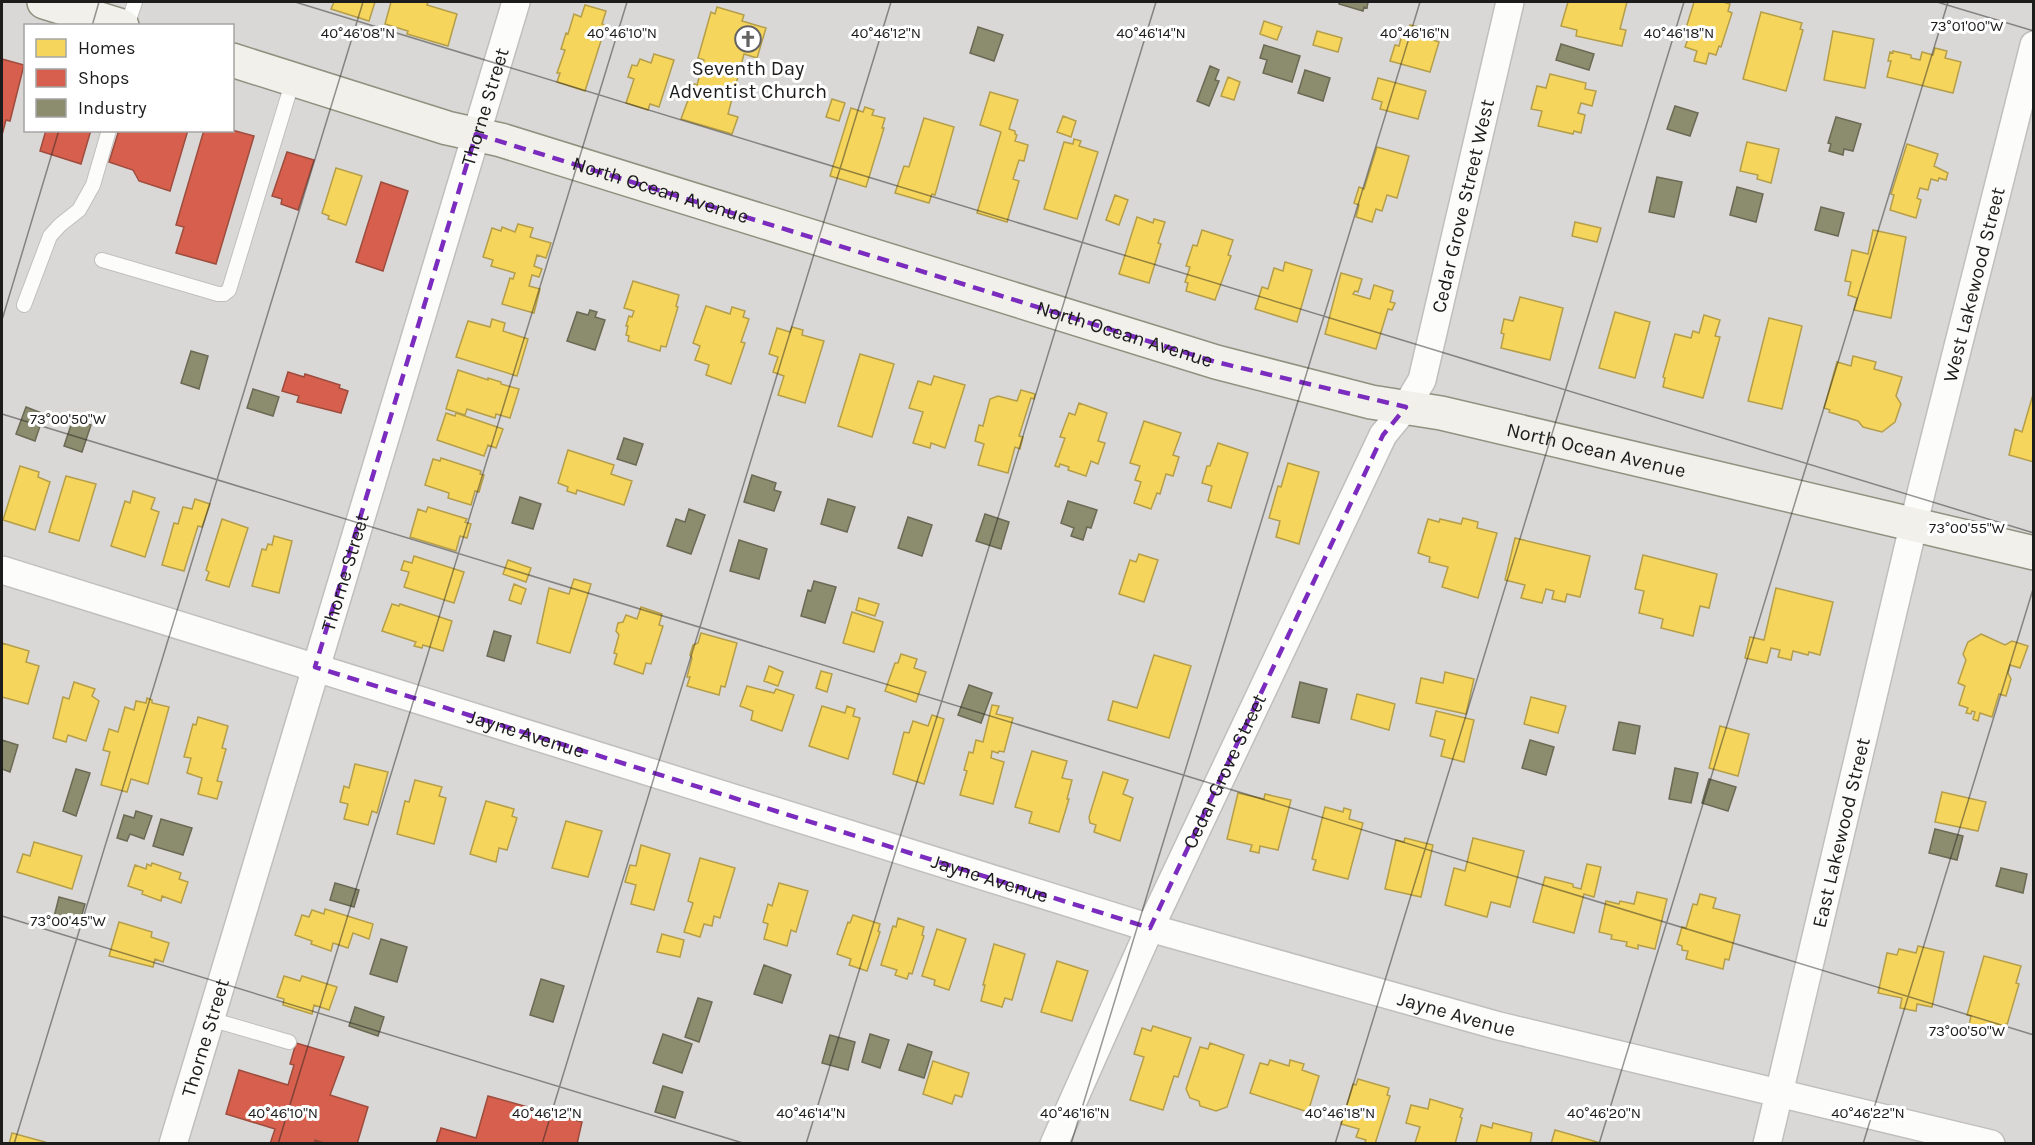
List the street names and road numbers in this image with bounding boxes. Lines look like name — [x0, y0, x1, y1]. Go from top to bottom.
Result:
street label: Thorne Street — [456, 44, 513, 169]
street label: Cedar Grove Street West — [1427, 96, 1499, 315]
street label: North Ocean Avenue — [570, 151, 752, 228]
street label: West Lakewood Street — [1938, 184, 2009, 384]
street label: North Ocean Avenue — [1034, 295, 1216, 372]
street label: North Ocean Avenue — [1504, 417, 1688, 482]
street label: Thorne Street — [316, 510, 373, 634]
street label: Cedar Grove Street — [1178, 690, 1271, 852]
street label: Jayne Avenue — [465, 704, 587, 762]
street label: East Lakewood Street — [1807, 735, 1874, 930]
street label: Jayne Avenue — [929, 849, 1051, 907]
street label: Thorne Street — [176, 975, 234, 1100]
street label: Jayne Avenue — [1395, 987, 1518, 1041]

